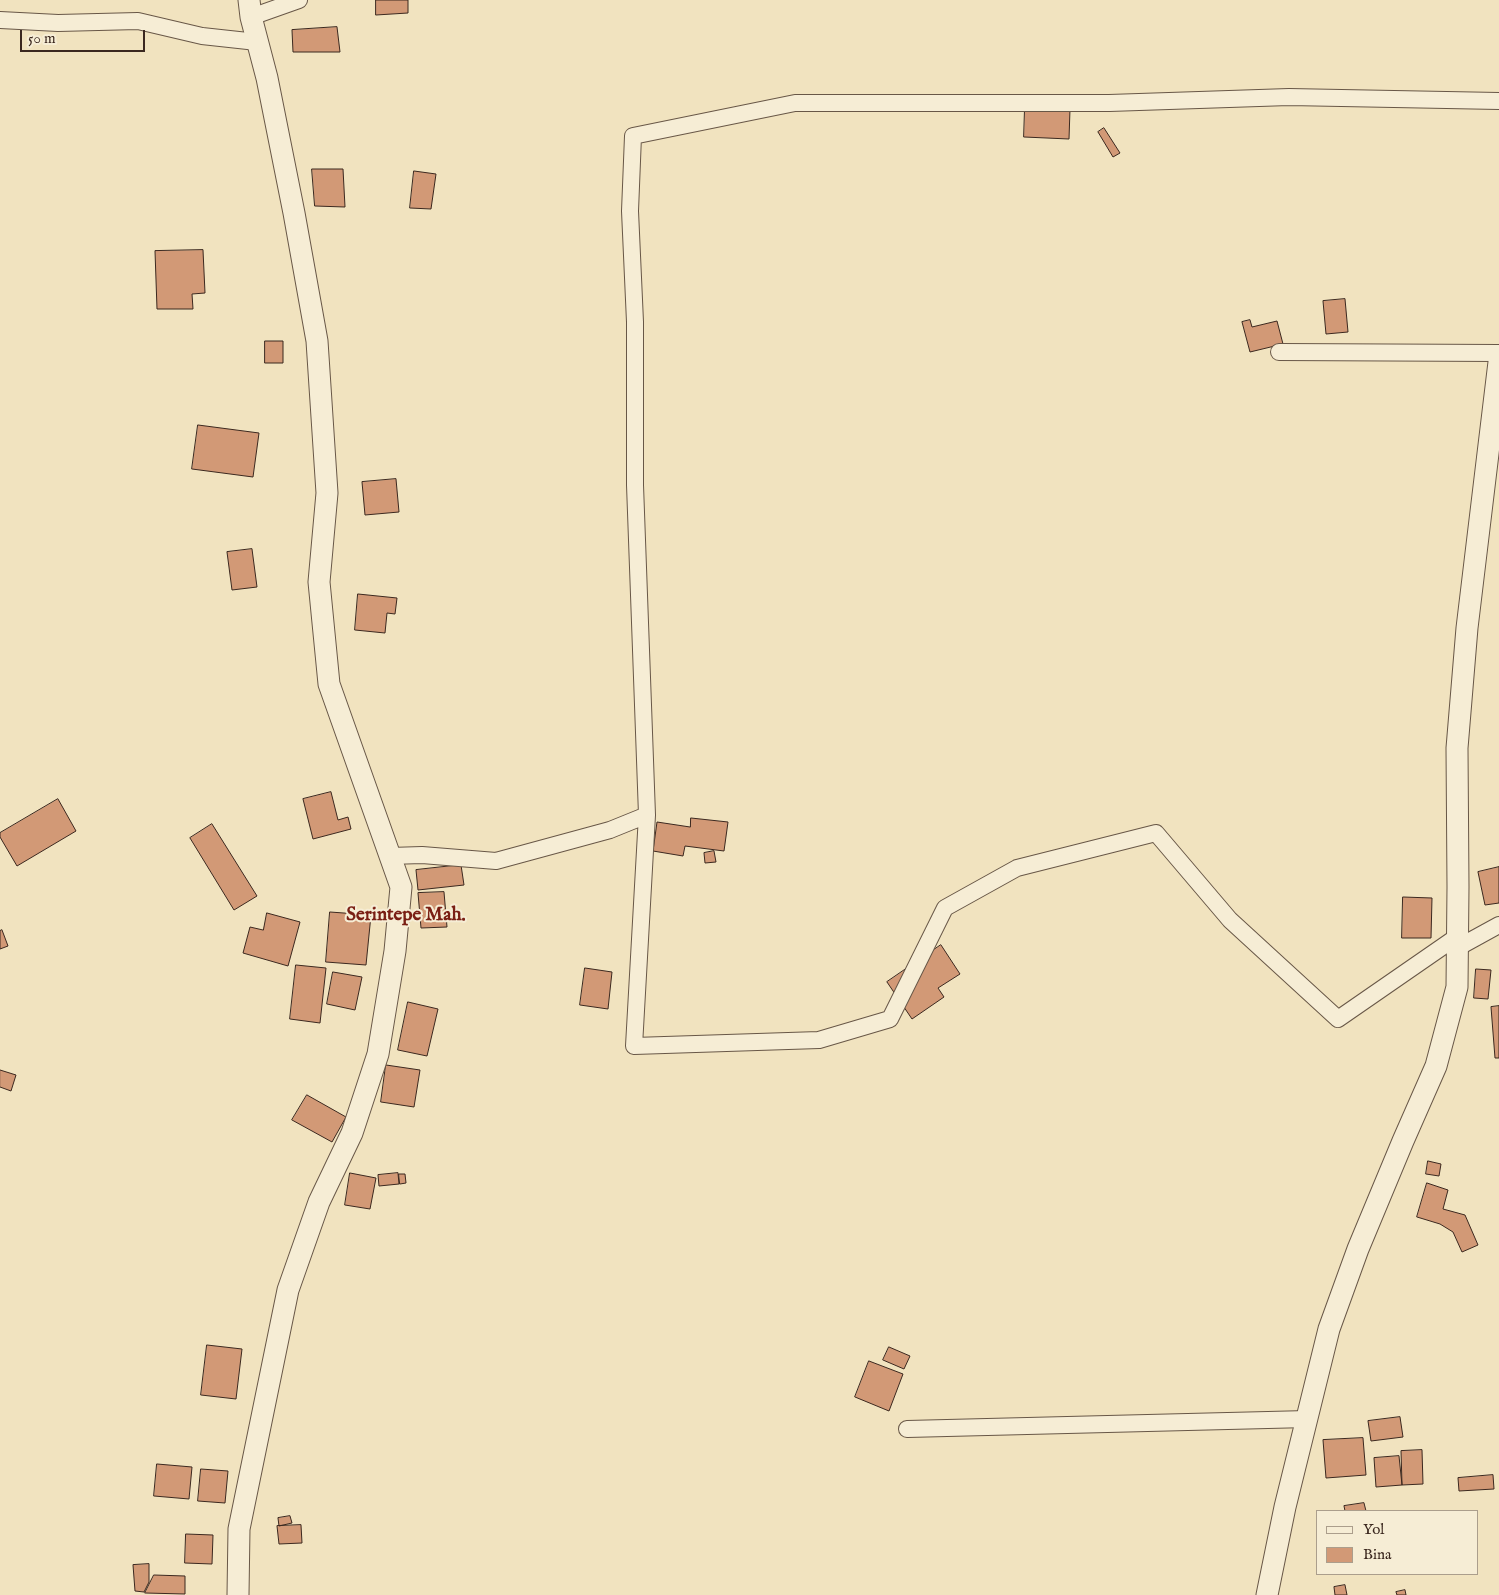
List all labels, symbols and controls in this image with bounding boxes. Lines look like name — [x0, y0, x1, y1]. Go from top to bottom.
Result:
scale bar — [22, 20, 148, 52]
text: 50 m — [28, 29, 56, 48]
district label: Serintepe Mah. — [346, 905, 466, 927]
legend — [1316, 1510, 1479, 1575]
text: Yol — [1363, 1520, 1384, 1539]
text: Bina — [1363, 1545, 1391, 1564]

